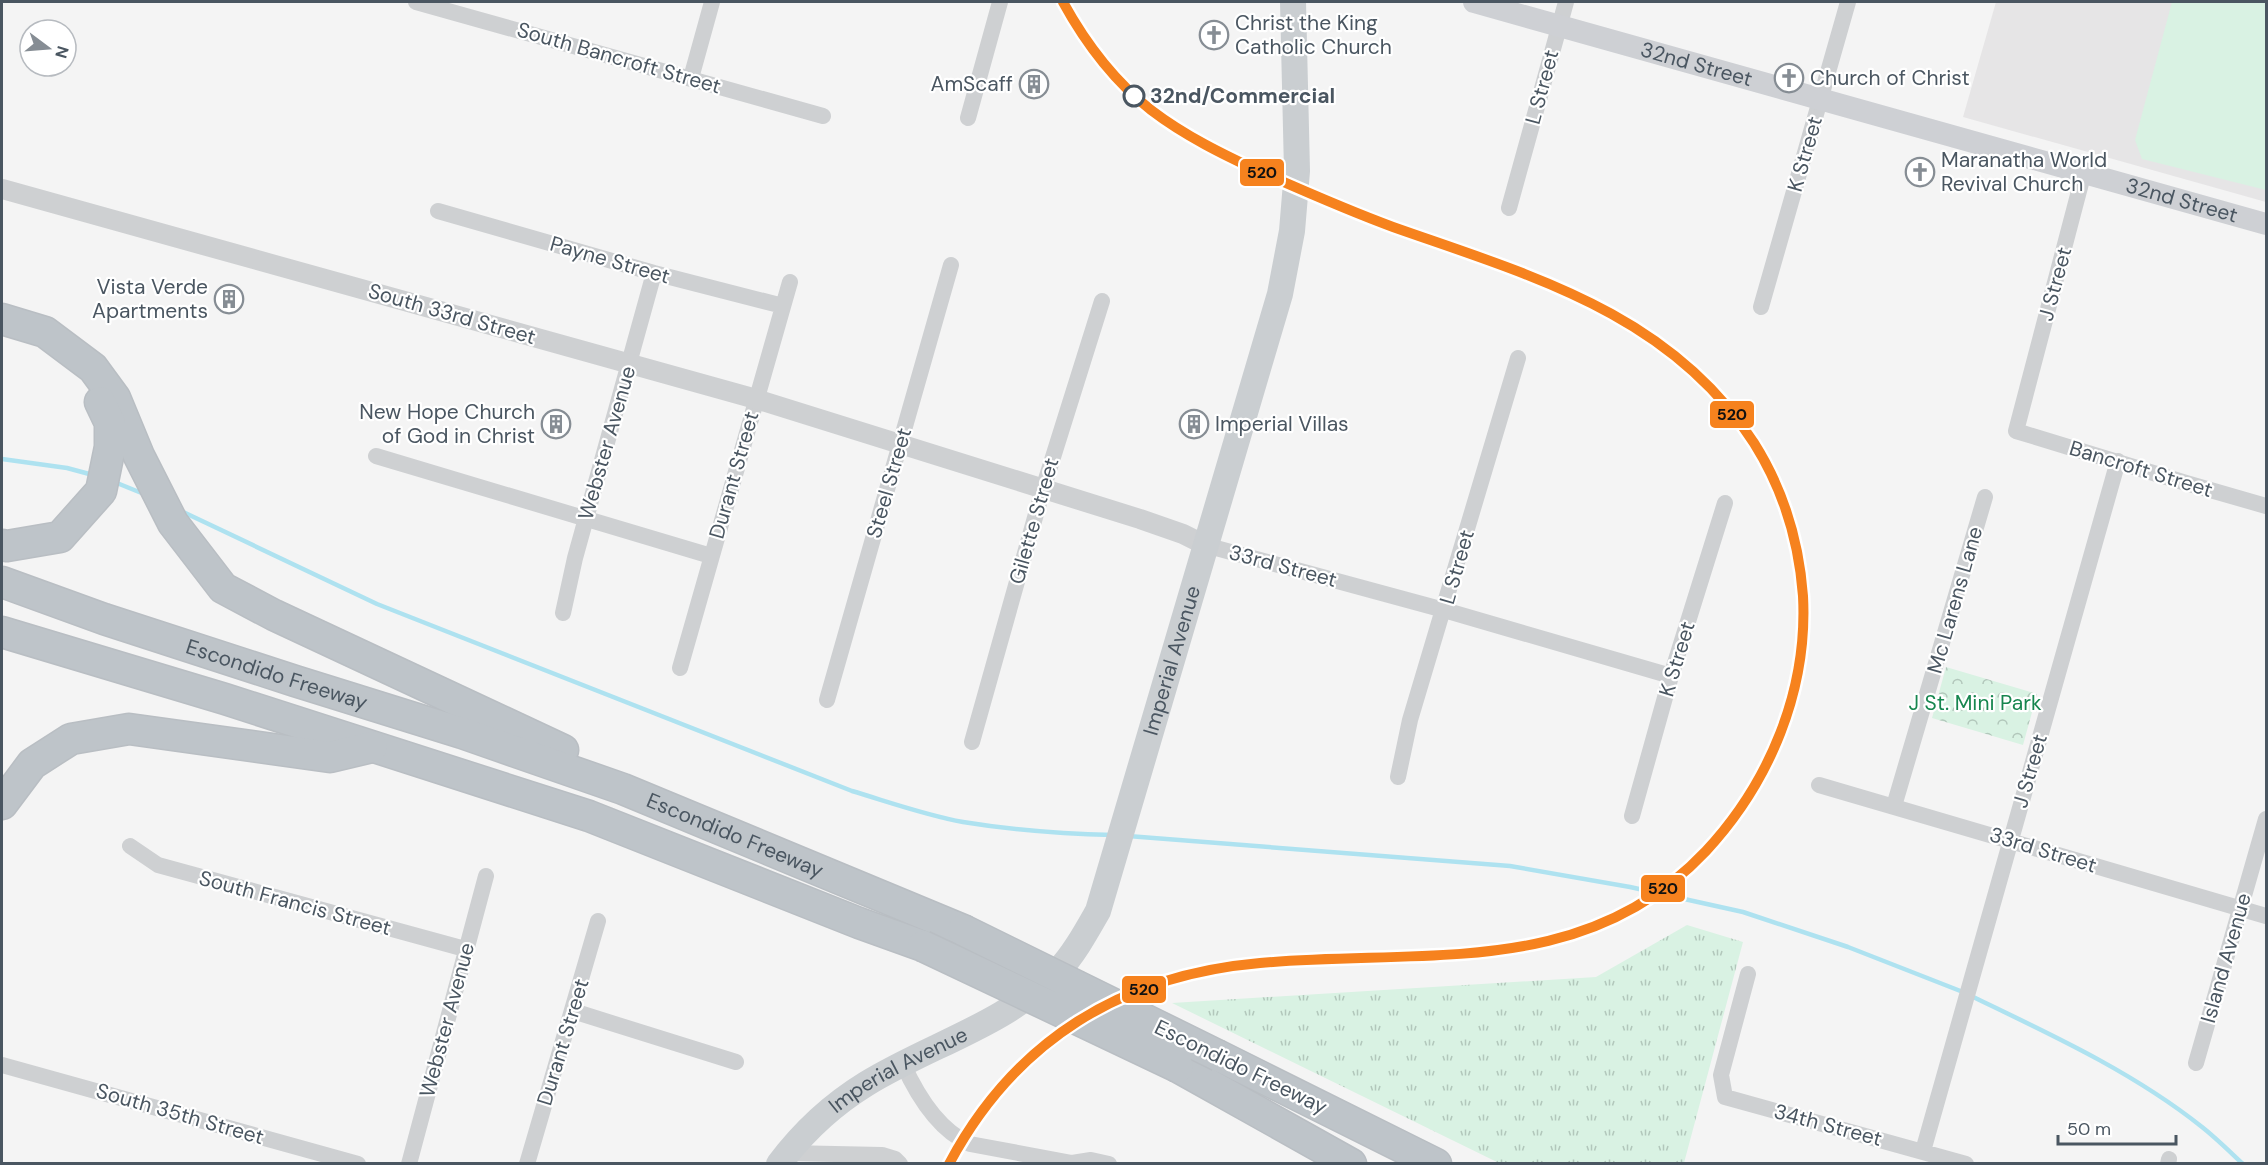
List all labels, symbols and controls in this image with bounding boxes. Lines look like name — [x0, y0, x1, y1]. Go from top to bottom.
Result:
place label: Christ the King Catholic Church — [1235, 9, 1392, 61]
street label: South Bancroft Street — [514, 15, 724, 101]
north arrow — [18, 18, 78, 78]
church icon: Christ the King Catholic Church — [1198, 19, 1230, 51]
street label: 32nd Street — [1637, 35, 1756, 93]
text: N — [50, 43, 74, 61]
street label: L Street — [1519, 47, 1565, 127]
church icon: Church of Christ — [1773, 62, 1805, 94]
place label: Church of Christ — [1810, 64, 1970, 92]
building icon: AmScaff — [1018, 68, 1050, 100]
place label: AmScaff — [930, 70, 1013, 98]
place label: 32nd/Commercial — [1150, 82, 1335, 110]
marker: 32nd/Commercial — [1123, 85, 1145, 107]
street label: K Street — [1781, 113, 1829, 195]
place label: Maranatha World Revival Church — [1941, 146, 2107, 198]
church icon: Maranatha World Revival Church — [1904, 156, 1936, 188]
line badge: 520 — [1239, 158, 1285, 187]
text: 520 — [1247, 162, 1277, 183]
street label: 32nd Street — [2123, 171, 2241, 229]
street label: Payne Street — [547, 230, 673, 290]
street label: J Street — [2032, 244, 2078, 324]
place label: Vista Verde Apartments — [92, 273, 208, 325]
street label: South 33rd Street — [365, 277, 539, 351]
building icon: Vista Verde Apartments — [213, 283, 245, 315]
street label: Webster Avenue — [572, 363, 642, 523]
place label: New Hope Church of God in Christ — [359, 398, 535, 450]
line badge: 520 — [1709, 400, 1755, 429]
text: 520 — [1717, 404, 1747, 425]
building icon: New Hope Church of God in Christ — [540, 408, 572, 440]
street label: Durant Street — [702, 408, 766, 542]
building icon: Imperial Villas — [1178, 408, 1210, 440]
place label: Imperial Villas — [1215, 410, 1349, 438]
street label: Steel Street — [860, 424, 918, 542]
street label: Bancroft Street — [2066, 434, 2216, 504]
street label: Gilette Street — [1003, 454, 1065, 588]
street label: Mc Larens Lane — [1921, 523, 1989, 677]
street label: L Street — [1433, 527, 1481, 607]
street label: 33rd Street — [1226, 538, 1340, 594]
street label: Imperial Avenue — [1137, 582, 1207, 739]
street label: K Street — [1652, 618, 1702, 700]
street label: Escondido Freeway — [182, 633, 371, 717]
park label: J St. Mini Park — [1908, 689, 2042, 717]
street label: J Street — [2006, 731, 2054, 811]
street label: Escondido Freeway — [642, 786, 828, 885]
street label: 33rd Street — [1986, 820, 2100, 880]
street label: South Francis Street — [196, 864, 394, 942]
line badge: 520 — [1640, 874, 1686, 903]
text: 520 — [1648, 878, 1678, 899]
street label: Island Avenue — [2194, 890, 2258, 1026]
street label: Webster Avenue — [413, 940, 481, 1100]
street label: Durant Street — [530, 975, 596, 1109]
line badge: 520 — [1121, 975, 1167, 1004]
text: 520 — [1129, 979, 1159, 1000]
street label: Escondido Freeway — [1150, 1013, 1332, 1121]
street label: Imperial Avenue — [823, 1020, 972, 1119]
street label: South 35th Street — [93, 1077, 267, 1151]
street label: 34th Street — [1771, 1097, 1885, 1153]
scale bar — [2058, 1108, 2176, 1146]
text: 50 m — [2067, 1117, 2111, 1141]

